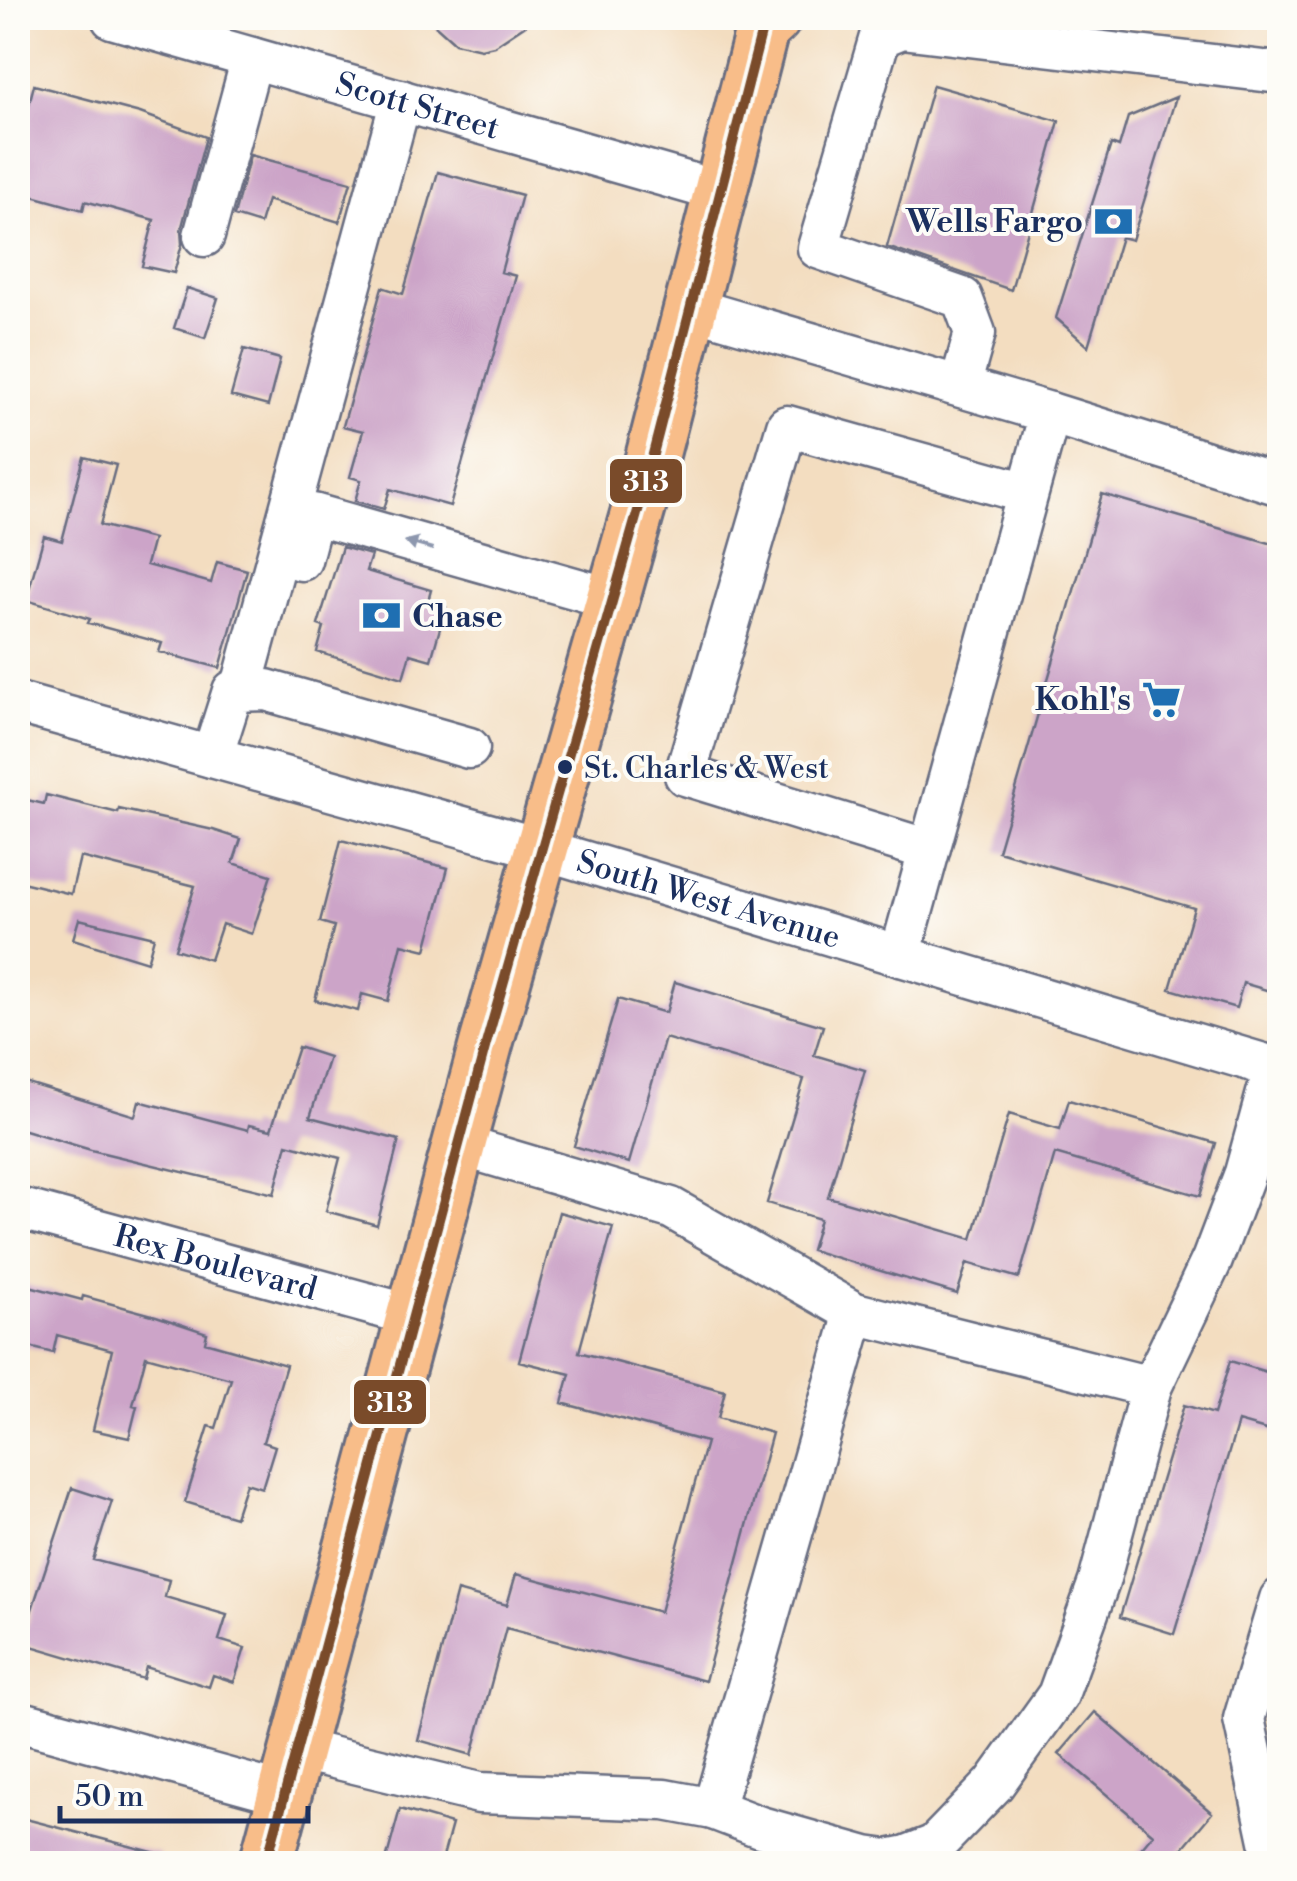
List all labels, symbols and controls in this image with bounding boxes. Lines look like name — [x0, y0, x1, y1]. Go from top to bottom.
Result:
street label: Scott Street — [331, 64, 504, 149]
bank icon: Wells Fargo — [1092, 200, 1134, 242]
place label: Wells Fargo — [905, 202, 1083, 242]
line badge: 313 — [608, 457, 684, 505]
text: 313 — [623, 465, 669, 500]
one-way arrow — [404, 537, 434, 552]
bank icon: Chase — [361, 595, 403, 637]
place label: Chase — [412, 597, 503, 637]
supermarket icon: Kohl's — [1140, 678, 1182, 720]
place label: Kohl's — [1035, 680, 1131, 720]
place label: St. Charles & West — [584, 750, 829, 788]
marker: St. Charles & West — [555, 757, 575, 777]
street label: South West Avenue — [572, 842, 845, 958]
street label: Rex Boulevard — [110, 1216, 321, 1310]
line badge: 313 — [352, 1378, 428, 1426]
text: 313 — [367, 1386, 413, 1421]
scale bar — [60, 1761, 308, 1823]
text: 50 m — [75, 1778, 144, 1816]

